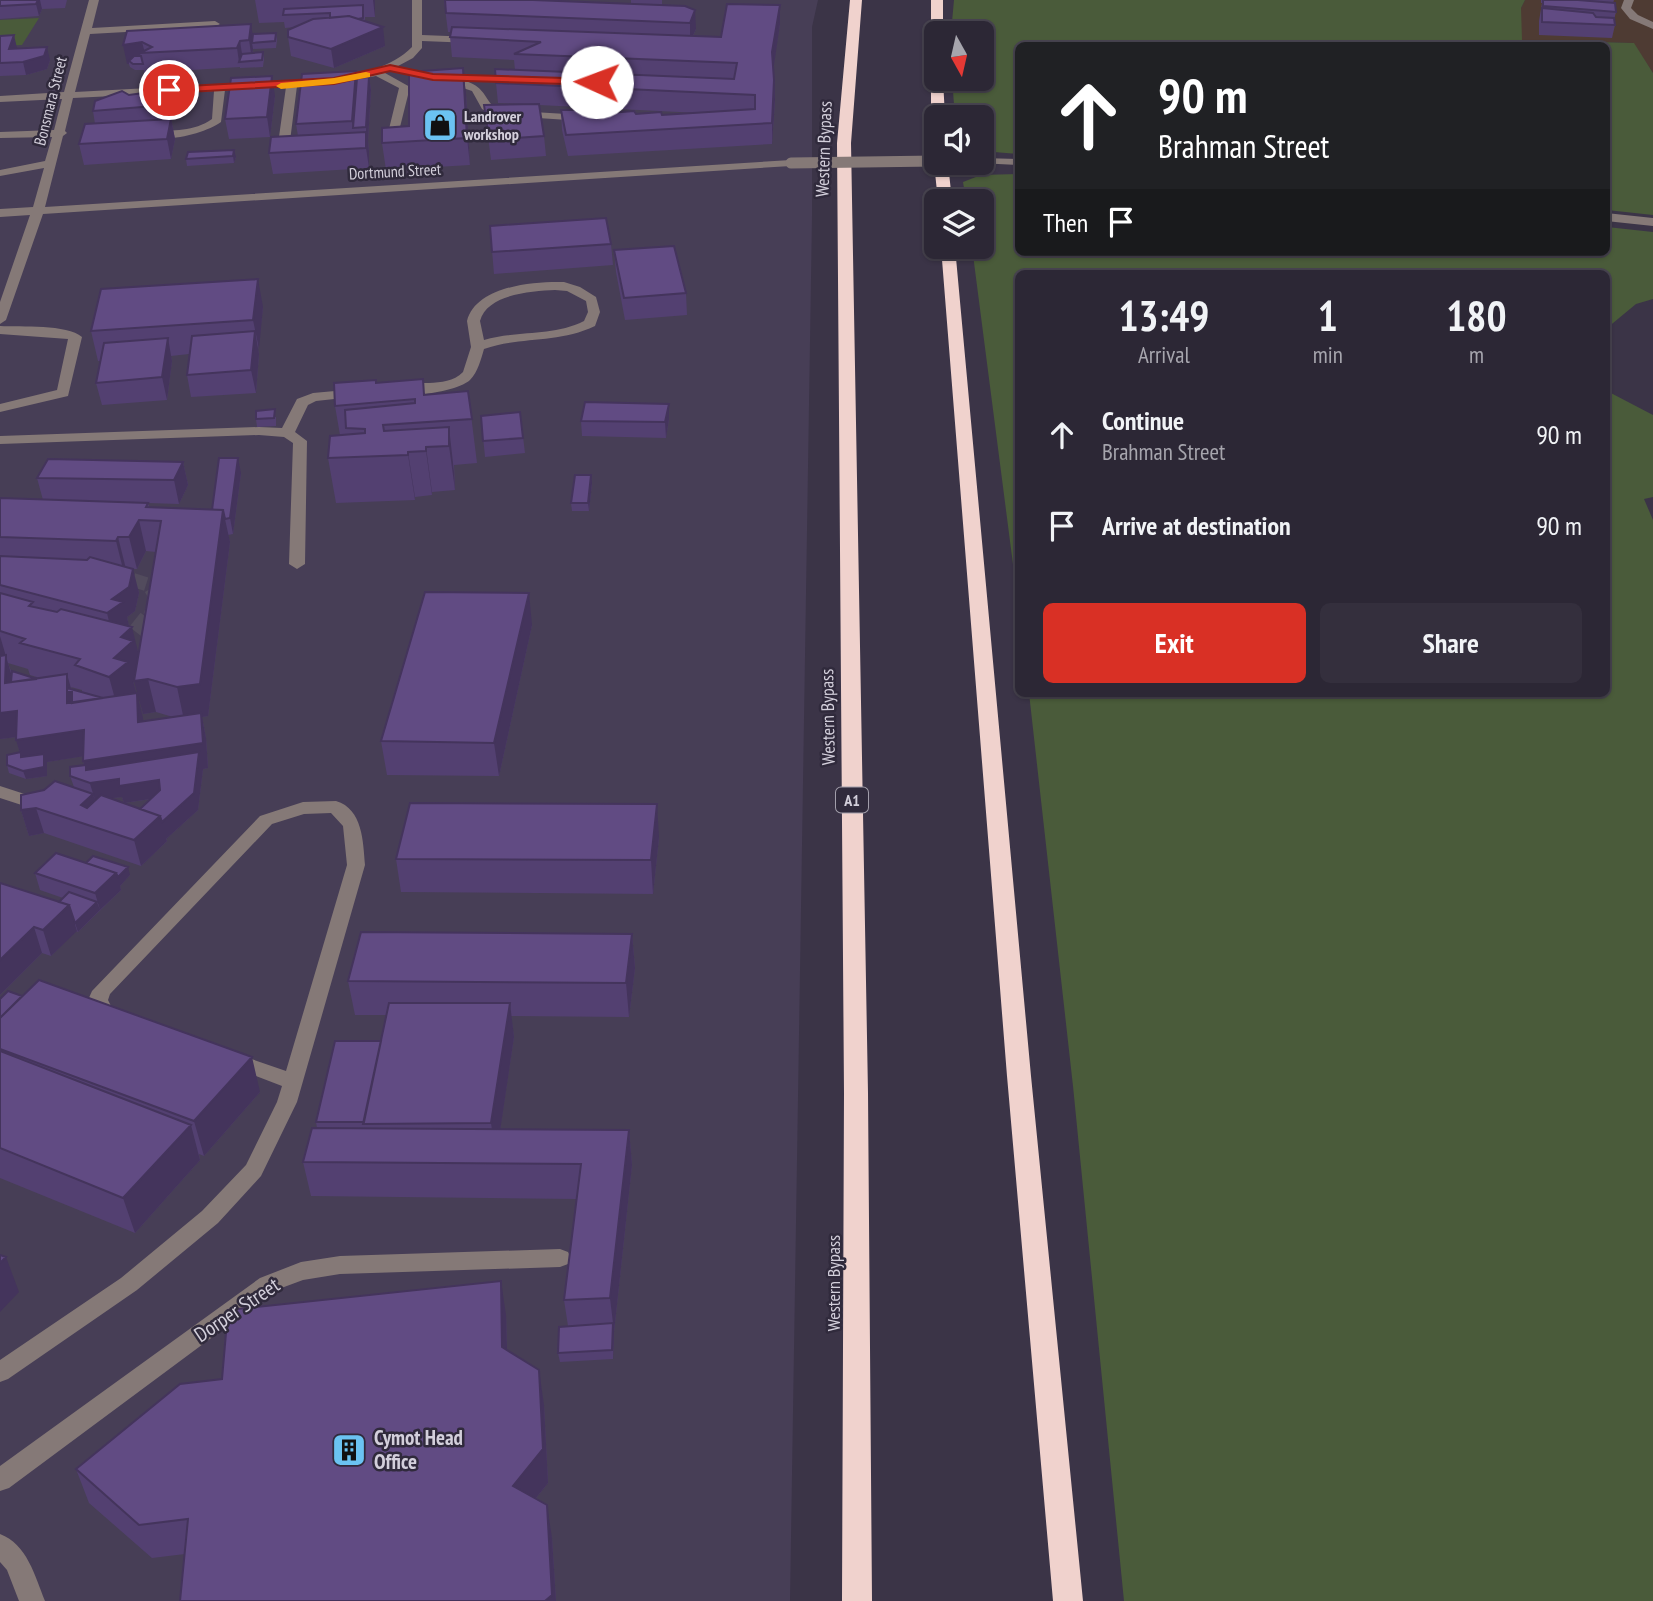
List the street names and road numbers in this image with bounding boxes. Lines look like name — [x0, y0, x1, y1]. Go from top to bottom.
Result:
street label: Bonsmara Street — [29, 54, 71, 148]
street label: Western Bypass — [810, 100, 837, 198]
street label: Dortmund Street — [348, 159, 442, 183]
street label: Western Bypass — [815, 669, 840, 765]
road number: A1 — [836, 788, 868, 813]
street label: Western Bypass — [822, 1235, 845, 1331]
street label: Dorper Street — [189, 1271, 285, 1348]

